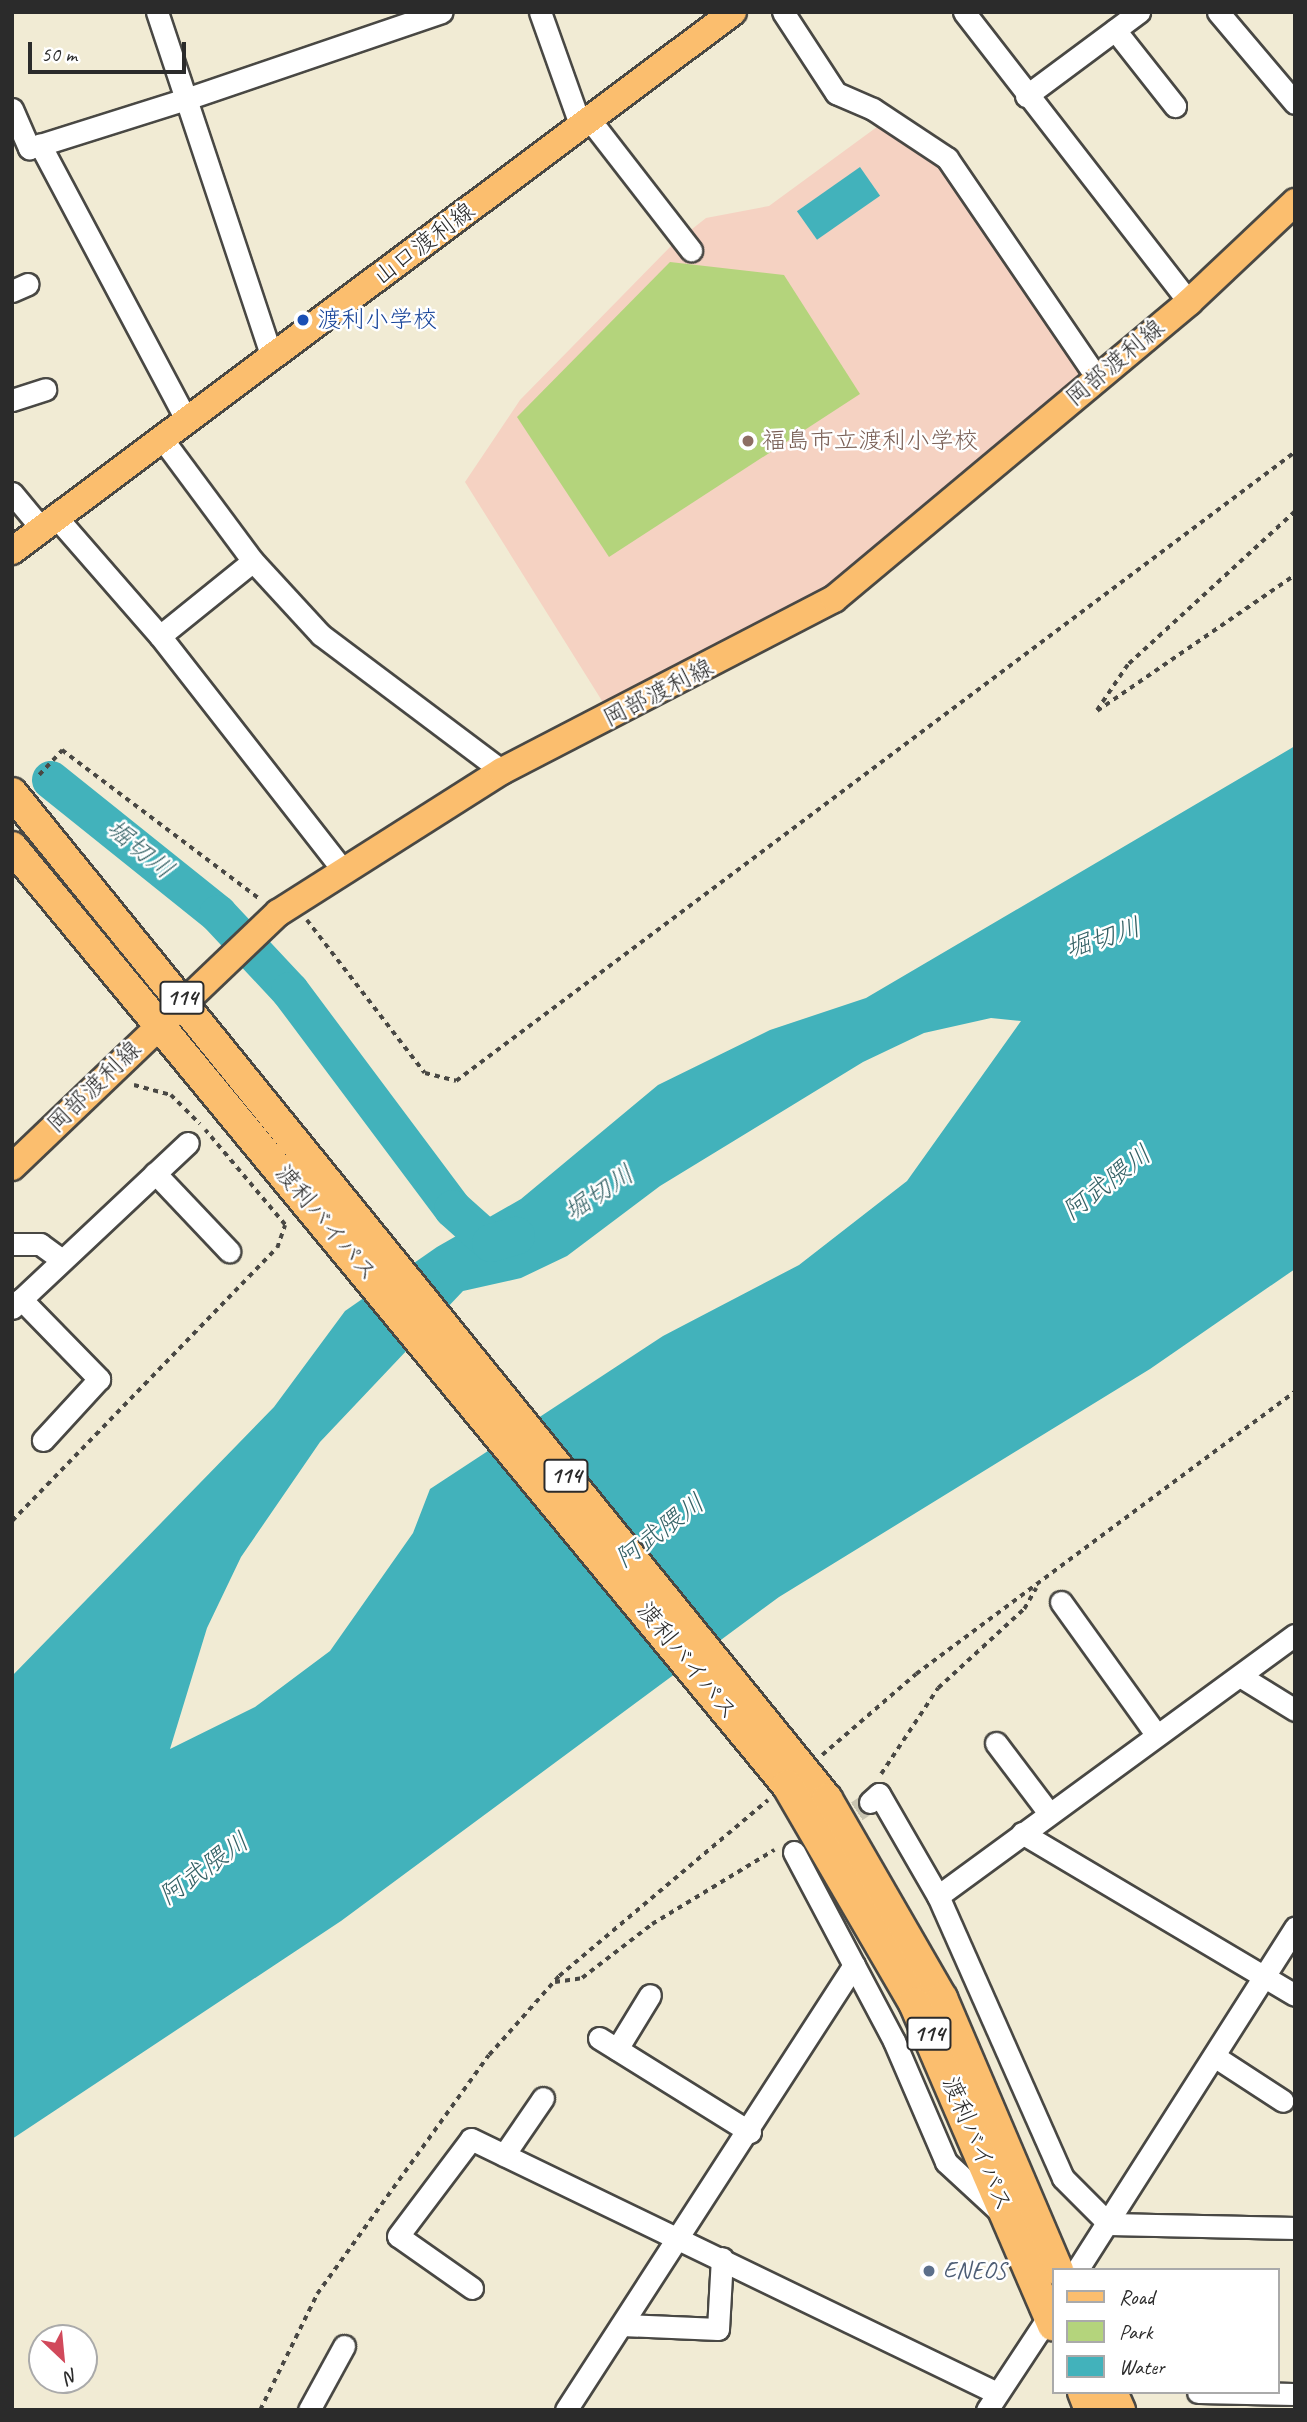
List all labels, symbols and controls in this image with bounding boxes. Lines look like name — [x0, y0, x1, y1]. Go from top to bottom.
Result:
scale bar — [32, 28, 189, 72]
text: 50 m — [41, 41, 77, 67]
street label: 山口渡利線 — [367, 196, 481, 292]
place label: 渡利小学校 — [317, 306, 437, 334]
marker: 渡利小学校 — [295, 312, 311, 328]
street label: 岡部渡利線 — [1060, 313, 1170, 413]
place label: 福島市立渡利小学校 — [762, 427, 978, 455]
marker: 福島市立渡利小学校 — [740, 433, 756, 449]
street label: 岡部渡利線 — [598, 653, 718, 733]
water label: 堀切川 — [100, 812, 180, 886]
water label: 堀切川 — [1061, 911, 1145, 965]
road number: 114 — [159, 979, 205, 1018]
street label: 岡部渡利線 — [41, 1035, 147, 1139]
water label: 阿武隈川 — [1056, 1139, 1158, 1227]
water label: 堀切川 — [558, 1158, 640, 1228]
street label: 渡利バイパス — [269, 1159, 383, 1287]
road number: 114 — [543, 1456, 589, 1496]
water label: 阿武隈川 — [609, 1487, 711, 1575]
street label: 渡利バイパス — [630, 1596, 744, 1726]
water label: 阿武隈川 — [153, 1826, 255, 1912]
road number: 114 — [906, 2014, 952, 2054]
street label: 渡利バイパス — [936, 2072, 1018, 2216]
place label: ENEOS — [943, 2257, 1006, 2285]
marker: ENEOS — [921, 2263, 937, 2279]
legend — [1052, 2268, 1279, 2394]
text: Road — [1119, 2284, 1154, 2310]
text: Park — [1119, 2319, 1152, 2345]
north arrow — [28, 2324, 98, 2394]
text: Water — [1119, 2354, 1165, 2380]
text: N — [61, 2363, 82, 2389]

